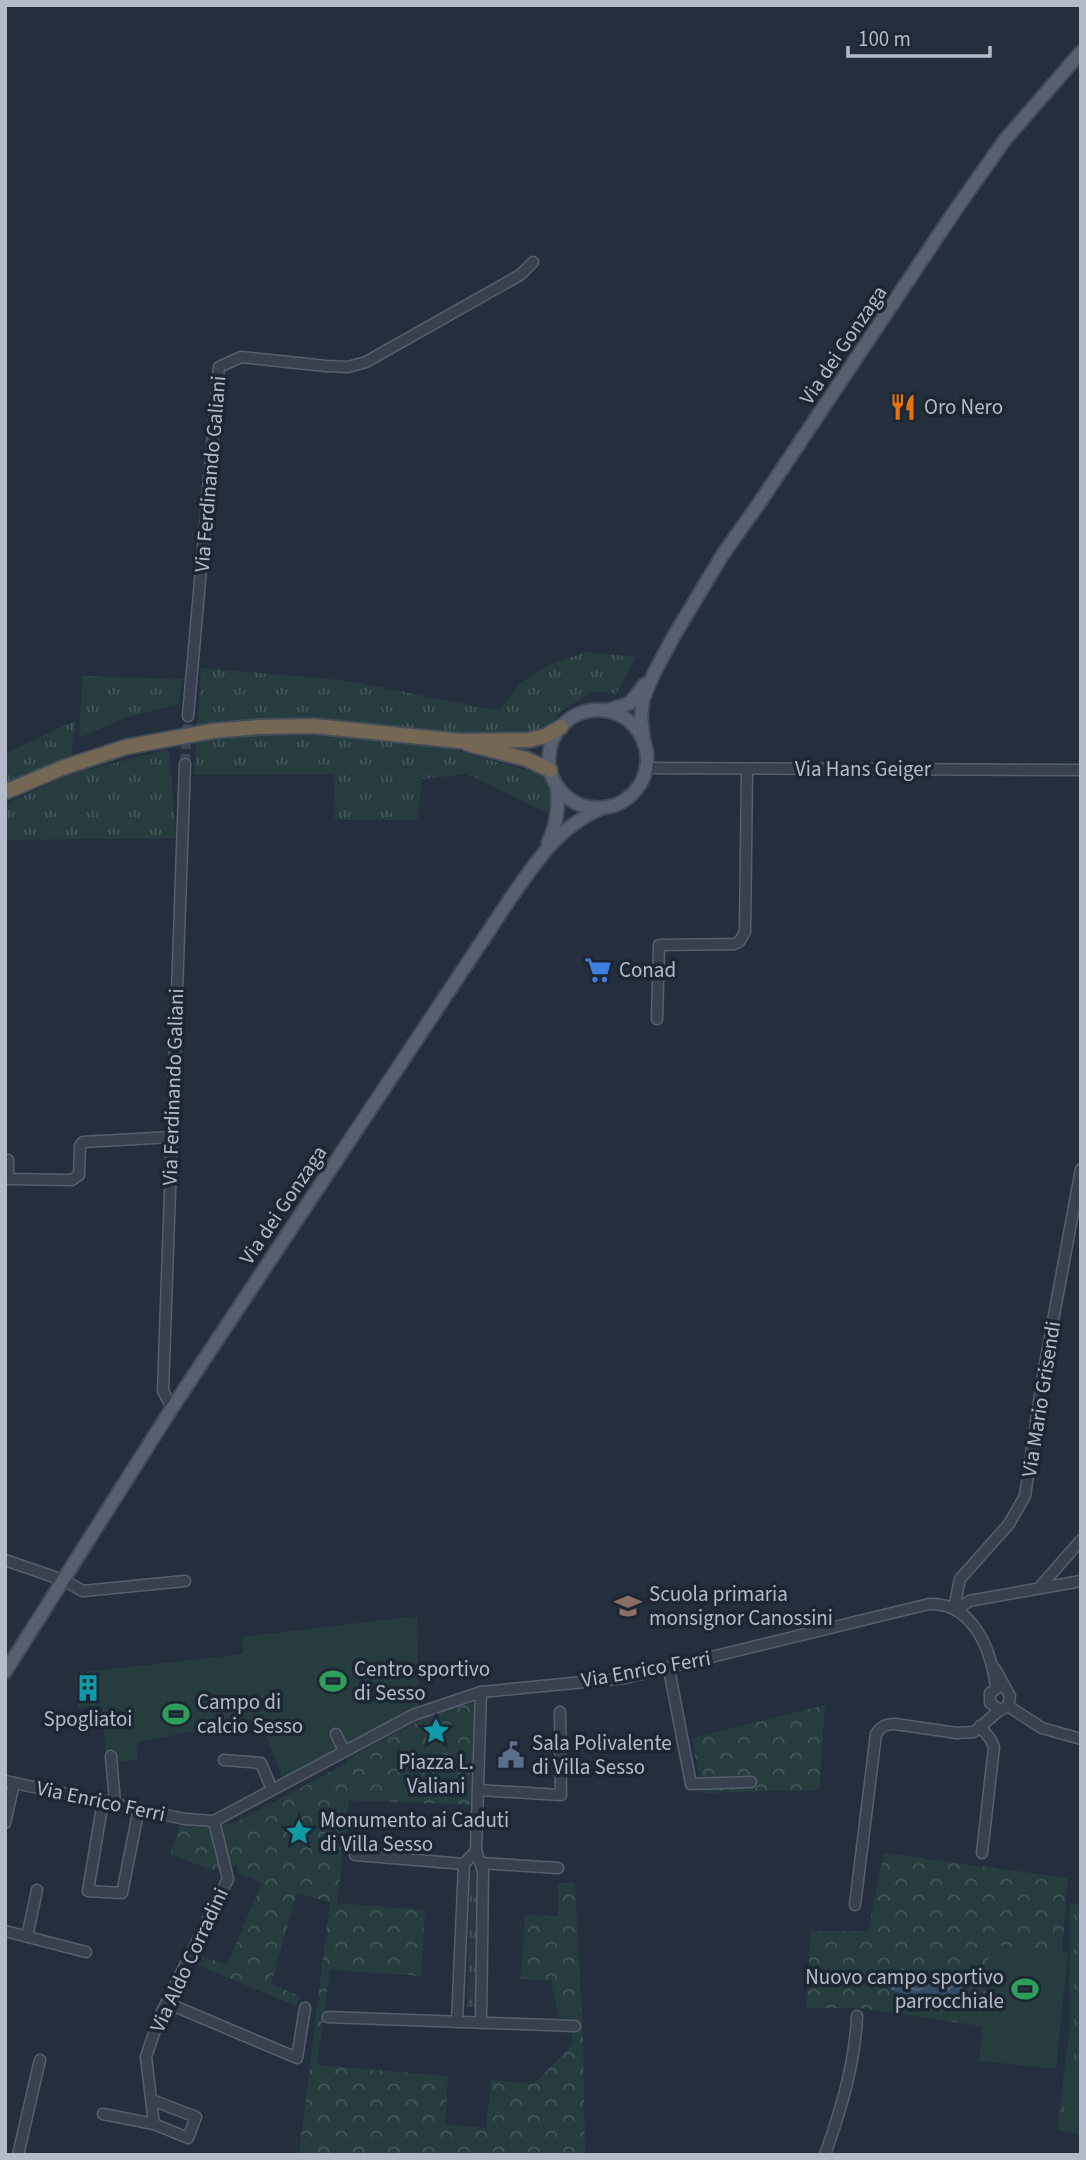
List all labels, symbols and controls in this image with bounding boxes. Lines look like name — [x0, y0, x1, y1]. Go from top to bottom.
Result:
scale bar — [848, 14, 990, 58]
text: 100 m — [858, 24, 911, 54]
street label: Via dei Gonzaga — [792, 279, 894, 411]
street label: Via Ferdinando Galiani — [186, 374, 234, 574]
restaurant icon: Oro Nero — [888, 392, 918, 422]
place label: Oro Nero — [924, 392, 1003, 422]
street label: Via Hans Geiger — [795, 754, 932, 784]
supermarket icon: Conad — [583, 955, 613, 985]
place label: Conad — [619, 955, 676, 985]
street label: Via Ferdinando Galiani — [155, 988, 191, 1186]
street label: Via dei Gonzaga — [232, 1139, 334, 1271]
street label: Via Mario Grisendi — [1014, 1319, 1068, 1479]
place label: Scuola primaria monsignor Canossini — [649, 1579, 833, 1633]
school or university icon: Scuola primaria monsignor Canossini — [613, 1591, 643, 1621]
street label: Via Enrico Ferri — [579, 1643, 713, 1695]
place label: Centro sportivo di Sesso — [354, 1654, 490, 1708]
sports icon: Centro sportivo di Sesso — [318, 1666, 348, 1696]
building icon: Spogliatoi — [73, 1673, 103, 1703]
place label: Campo di calcio Sesso — [197, 1687, 303, 1741]
sports icon: Campo di calcio Sesso — [161, 1699, 191, 1729]
place label: Spogliatoi — [43, 1704, 133, 1734]
place icon: Piazza L. Valiani — [421, 1716, 451, 1746]
place label: Sala Polivalente di Villa Sesso — [532, 1728, 672, 1782]
public building icon: Sala Polivalente di Villa Sesso — [496, 1740, 526, 1770]
place label: Piazza L. Valiani — [398, 1747, 474, 1801]
street label: Via Enrico Ferri — [34, 1773, 168, 1829]
place label: Monumento ai Caduti di Villa Sesso — [320, 1805, 509, 1859]
place icon: Monumento ai Caduti di Villa Sesso — [284, 1817, 314, 1847]
street label: Via Aldo Corradini — [142, 1883, 236, 2037]
place label: Nuovo campo sportivo parrocchiale — [805, 1962, 1004, 2016]
sports icon: Nuovo campo sportivo parrocchiale — [1010, 1974, 1040, 2004]

